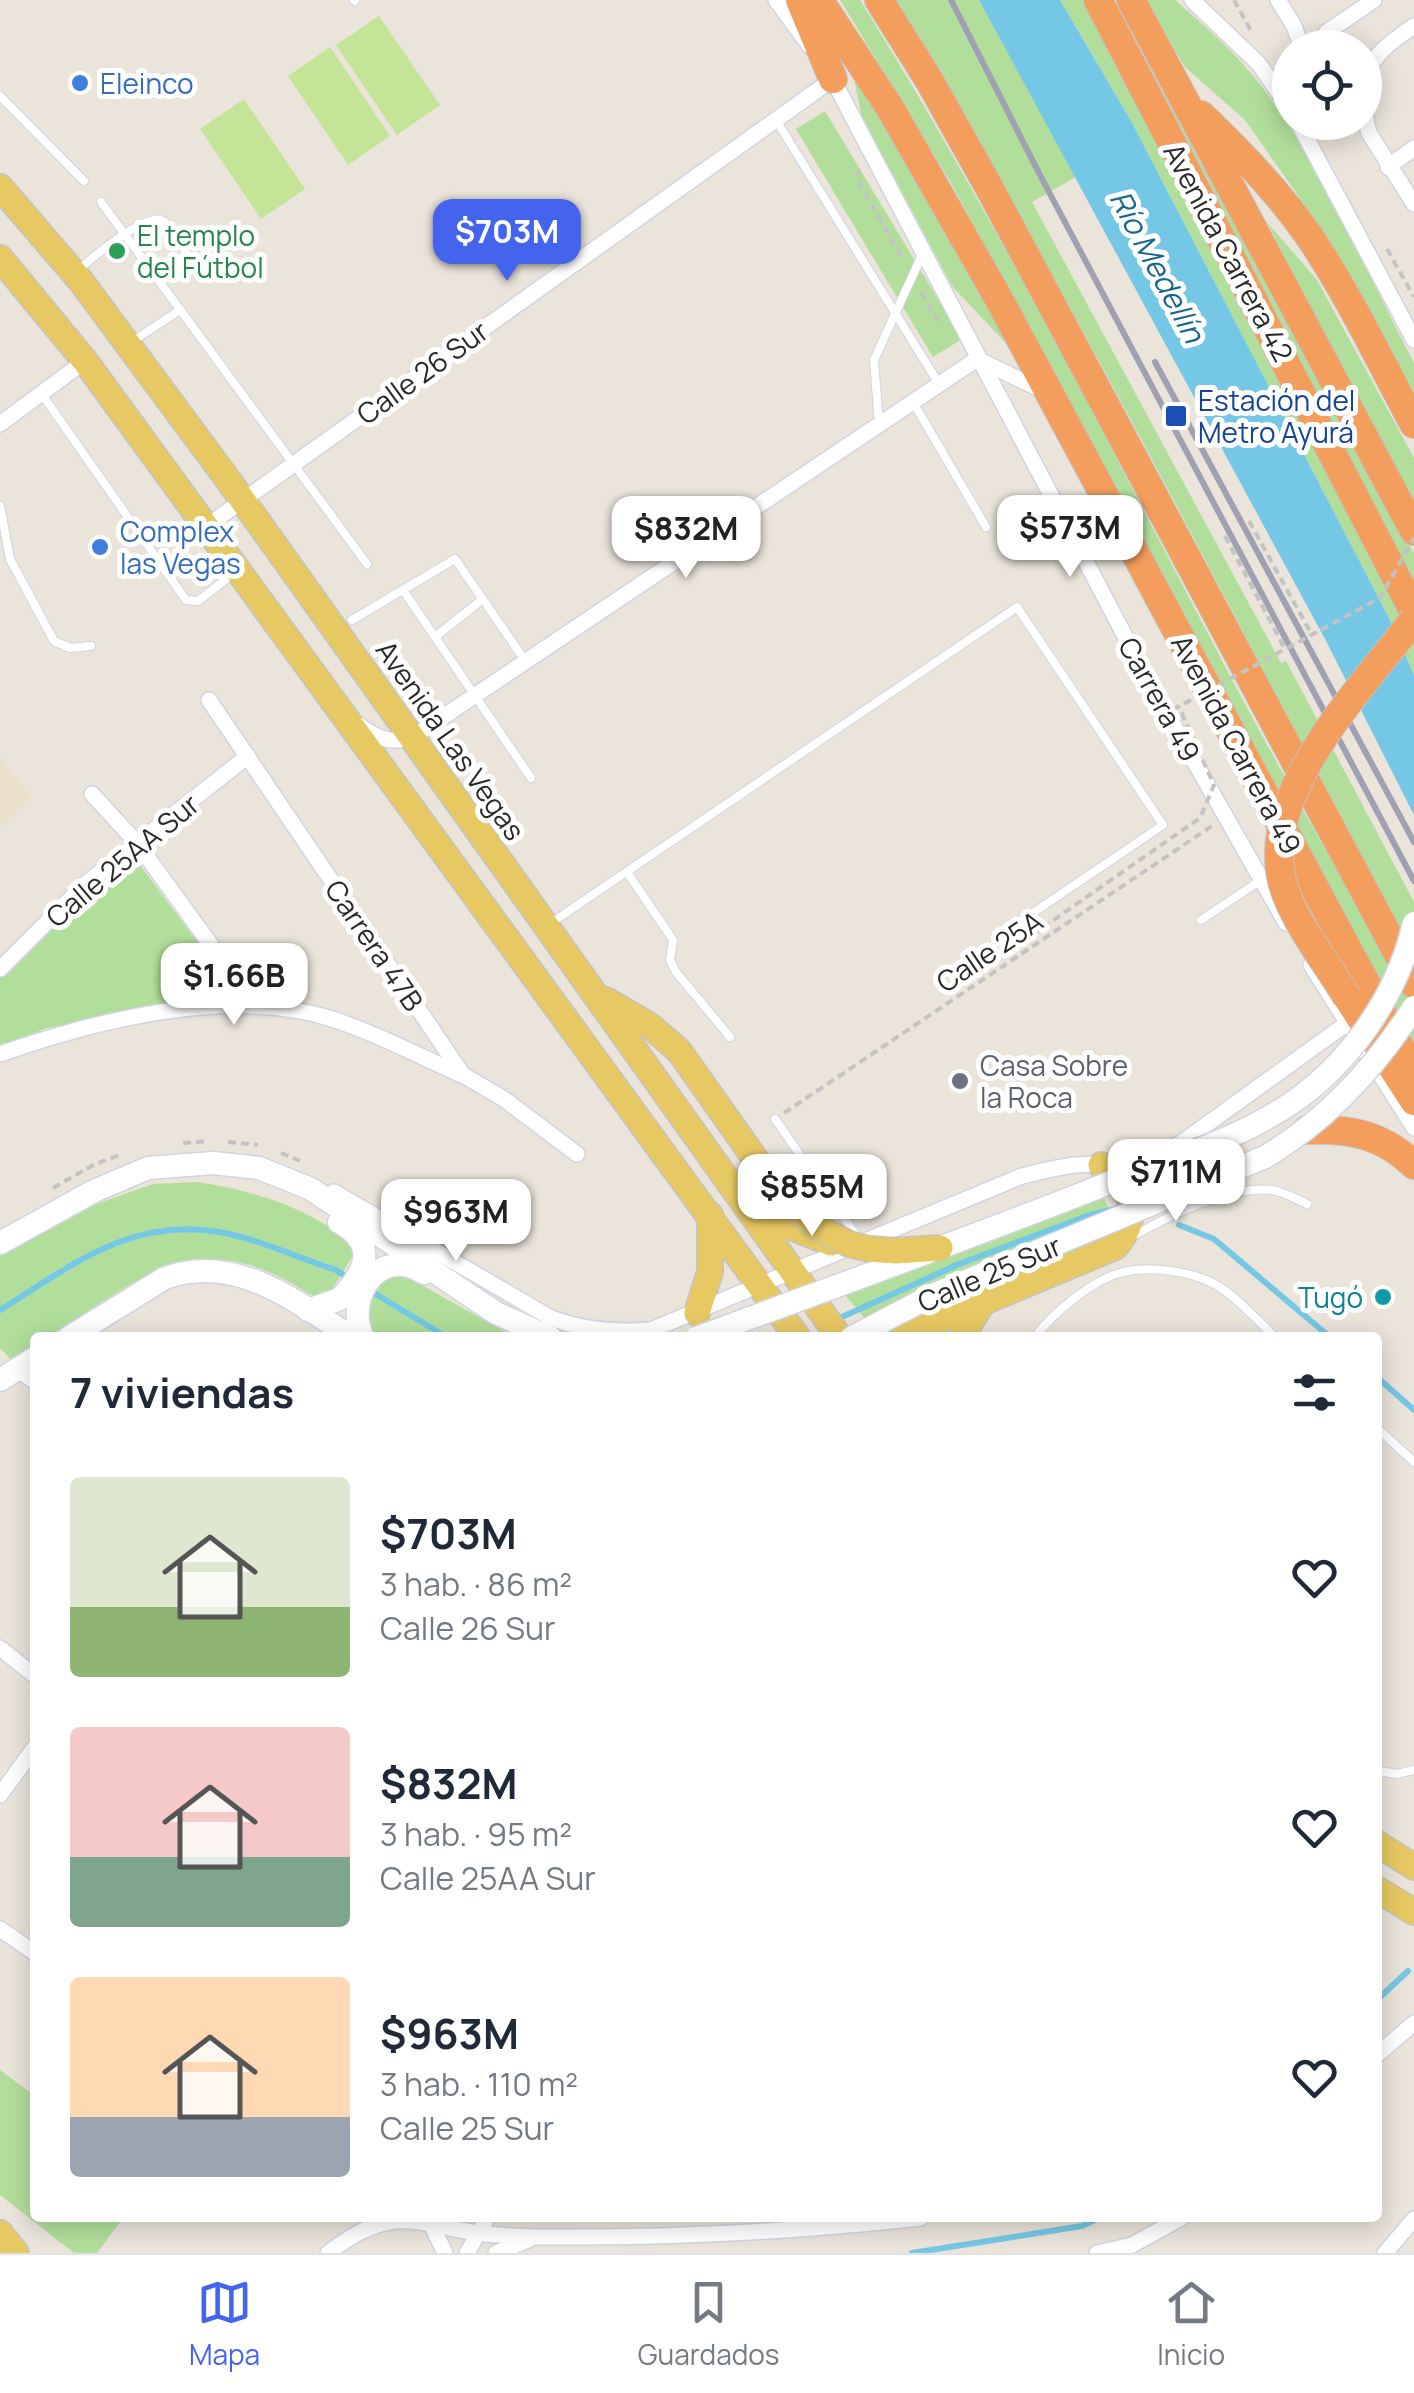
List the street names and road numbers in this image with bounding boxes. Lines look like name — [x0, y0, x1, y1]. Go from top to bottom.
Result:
street label: Avenida Carrera 42 — [1155, 136, 1303, 368]
street label: Calle 26 Sur — [349, 311, 495, 433]
street label: Avenida Carrera 49 — [1163, 628, 1311, 860]
street label: Carrera 49 — [1110, 630, 1210, 768]
street label: Avenida Las Vegas — [368, 633, 534, 847]
street label: Calle 25AA Sur — [37, 785, 207, 935]
street label: Carrera 47B — [317, 872, 433, 1018]
street label: Calle 25A — [928, 901, 1050, 1000]
street label: Calle 25 Sur — [911, 1226, 1067, 1320]

